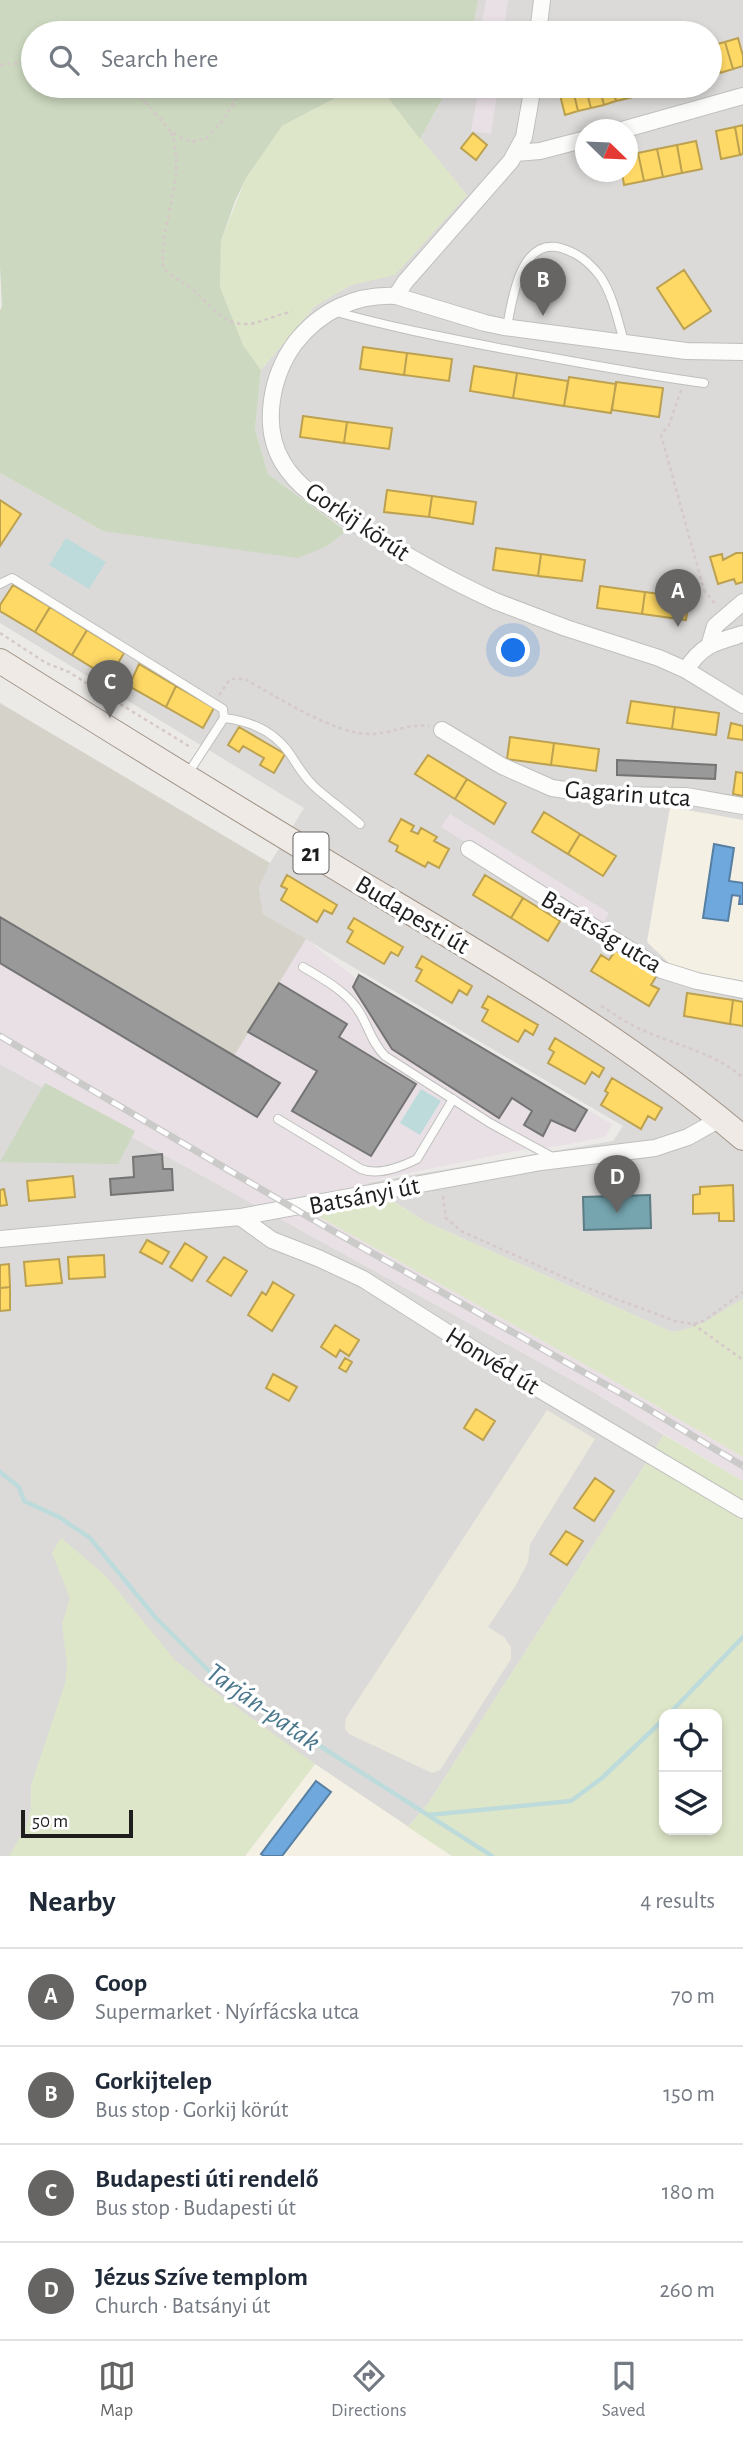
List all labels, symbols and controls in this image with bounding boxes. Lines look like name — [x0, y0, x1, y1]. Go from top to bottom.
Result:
search box — [21, 21, 722, 98]
icon: search — [45, 41, 83, 79]
text: Search here — [101, 46, 219, 72]
north arrow — [575, 119, 638, 182]
pin: B — [520, 258, 566, 316]
street label: Gorkij körút — [301, 478, 414, 566]
pin: A — [655, 569, 701, 627]
your location — [496, 633, 530, 667]
pin: C — [87, 660, 133, 718]
street label: Gagarin utca — [564, 777, 692, 811]
road number: 21 — [294, 832, 328, 874]
street label: Budapesti út — [351, 871, 474, 959]
street label: Barátság utca — [537, 886, 666, 978]
pin: D — [594, 1155, 640, 1213]
street label: Batsányi út — [307, 1173, 422, 1219]
street label: Honvéd út — [441, 1322, 544, 1400]
water label: Tarján-patak — [201, 1658, 325, 1757]
map controls — [659, 1709, 722, 1835]
button: locate — [659, 1709, 722, 1772]
button: layers — [659, 1772, 722, 1835]
scale bar — [21, 1807, 133, 1839]
text: 50 m — [32, 1812, 68, 1831]
text: Nearby — [28, 1887, 116, 1917]
text: 4 results — [640, 1890, 715, 1913]
text: Coop — [95, 1970, 147, 1996]
text: A — [44, 1985, 58, 2008]
text: 70 m — [671, 1985, 715, 2008]
text: Supermarket · Nyírfácska utca — [95, 2001, 359, 2024]
text: Gorkijtelep — [95, 2068, 212, 2094]
text: B — [44, 2083, 58, 2106]
text: 150 m — [663, 2083, 715, 2106]
text: Bus stop · Gorkij körút — [95, 2099, 288, 2122]
text: Budapesti úti rendelő — [95, 2166, 319, 2192]
text: C — [45, 2181, 57, 2204]
text: 180 m — [662, 2181, 715, 2204]
text: Bus stop · Budapesti út — [95, 2197, 296, 2220]
text: Jézus Szíve templom — [95, 2264, 308, 2290]
text: D — [43, 2279, 59, 2302]
text: 260 m — [659, 2279, 715, 2302]
text: Church · Batsányi út — [95, 2295, 270, 2318]
tab: Map — [98, 2357, 136, 2422]
tab: Directions — [331, 2357, 407, 2422]
tab: Saved — [602, 2357, 645, 2422]

